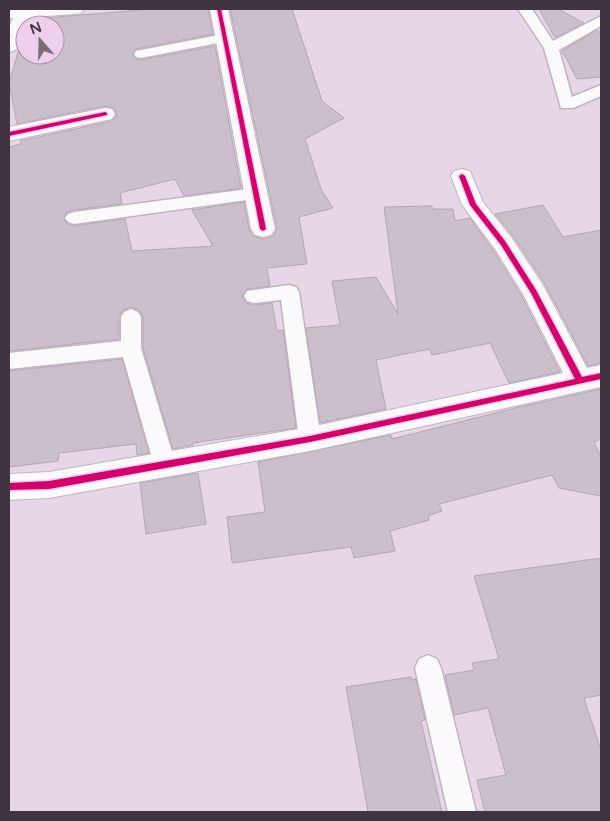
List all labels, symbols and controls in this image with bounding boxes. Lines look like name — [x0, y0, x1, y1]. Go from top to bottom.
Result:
north arrow — [15, 15, 65, 65]
text: N — [28, 18, 44, 38]

